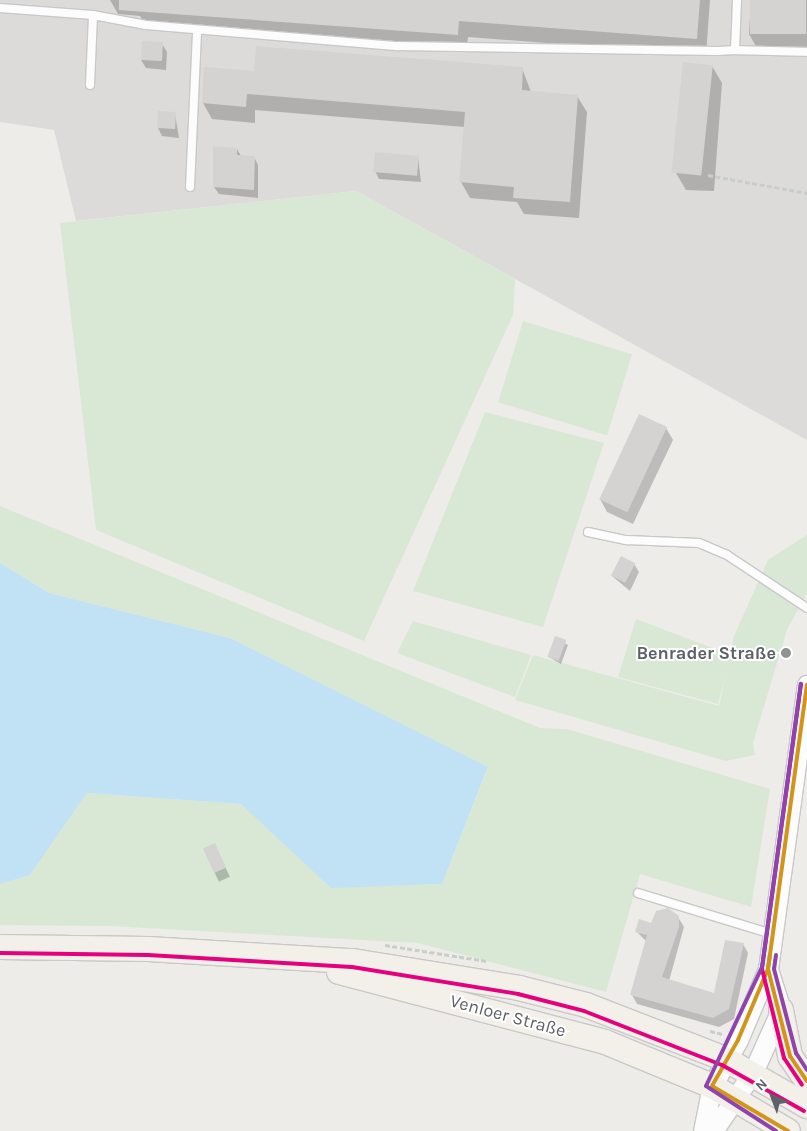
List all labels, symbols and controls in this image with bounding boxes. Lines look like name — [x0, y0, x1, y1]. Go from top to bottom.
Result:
place label: Benrader Straße — [636, 642, 776, 664]
marker: Benrader Straße — [780, 647, 792, 659]
street label: Venloer Straße — [448, 990, 568, 1042]
north arrow — [747, 1071, 797, 1121]
text: N — [752, 1075, 771, 1094]

